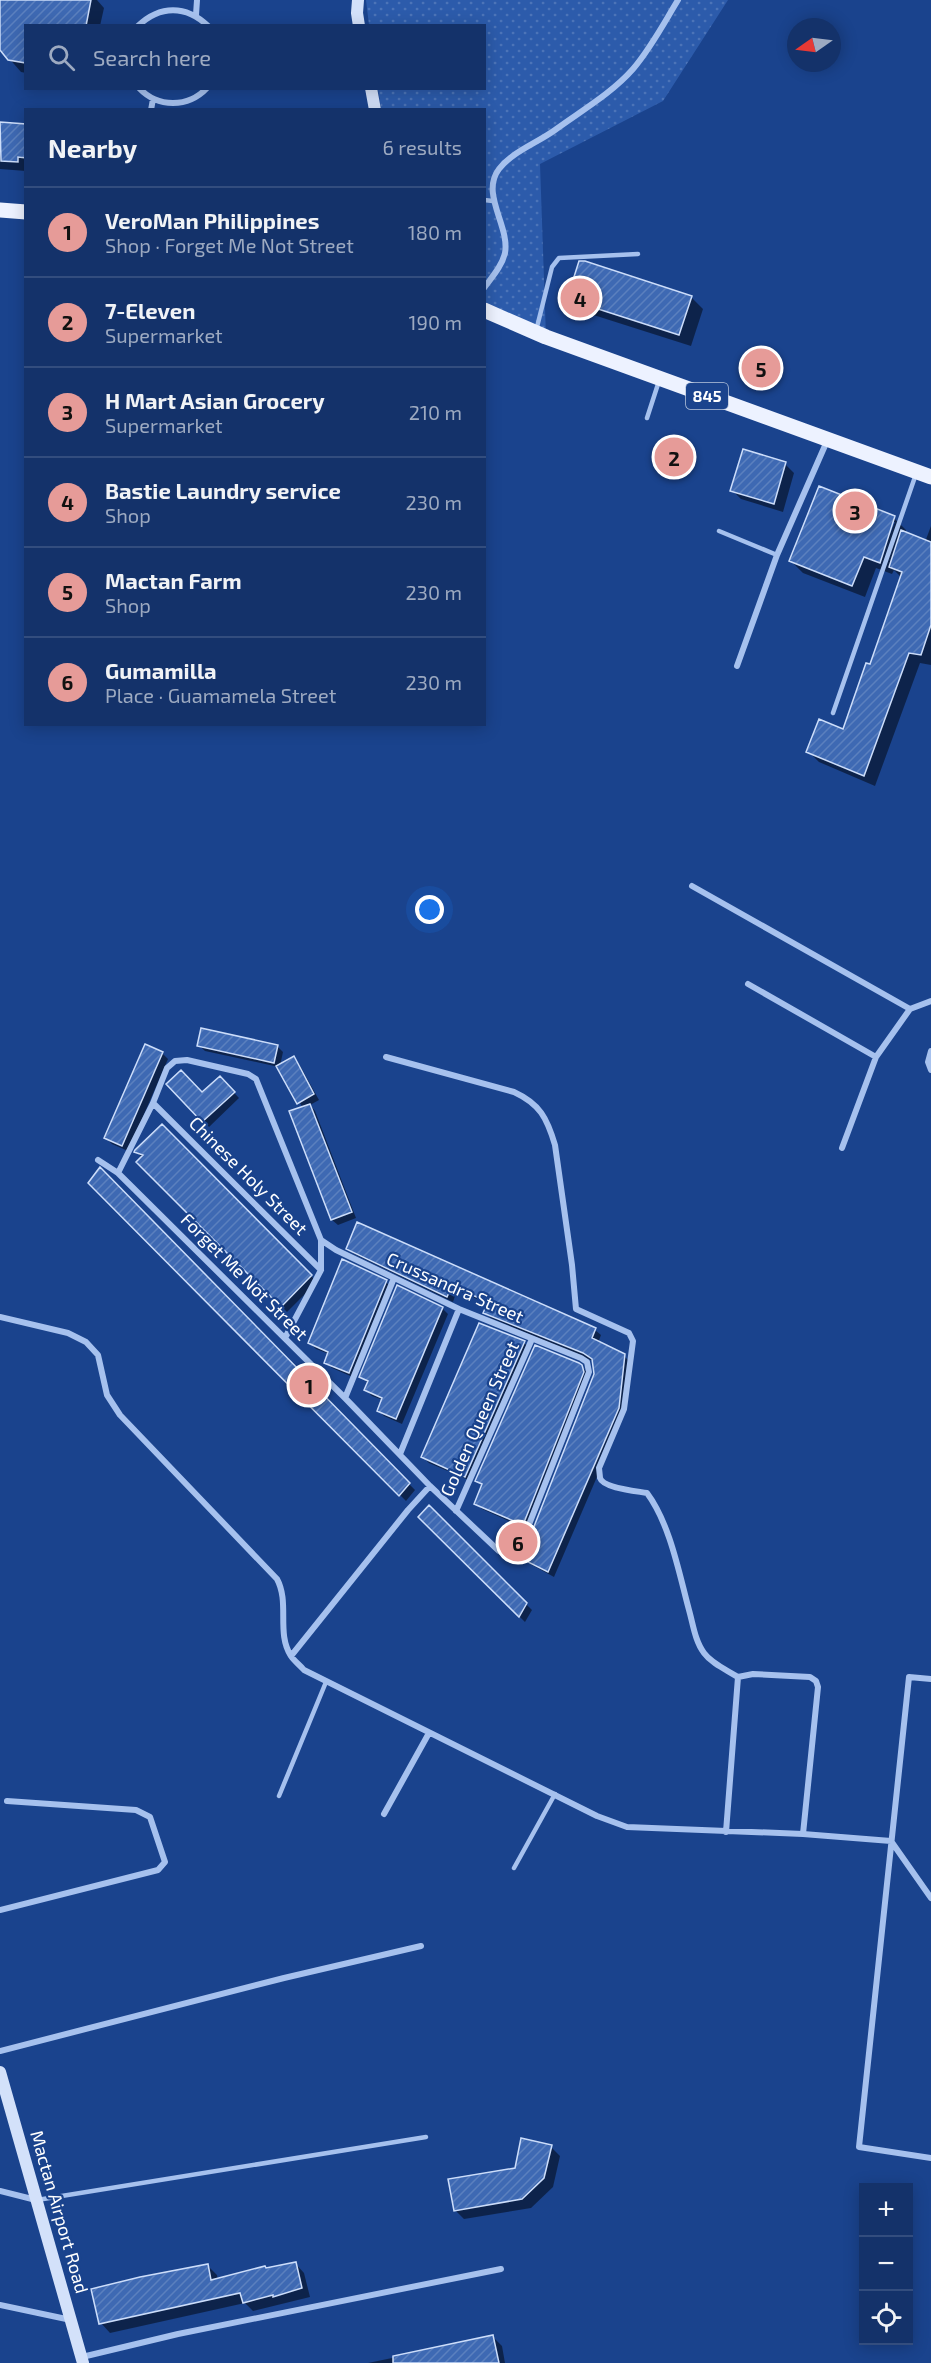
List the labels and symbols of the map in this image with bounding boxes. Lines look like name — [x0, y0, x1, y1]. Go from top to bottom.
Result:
north arrow — [787, 18, 841, 72]
pin: 4 — [560, 276, 600, 320]
pin: 5 — [742, 346, 780, 391]
road number: 845 — [686, 383, 728, 409]
pin: 2 — [654, 434, 694, 480]
pin: 3 — [836, 488, 874, 534]
your location — [415, 895, 444, 924]
street label: Chinese Holy Street — [185, 1111, 313, 1239]
street label: Forget Me Not Street — [177, 1208, 313, 1344]
street label: Crussandra Street — [383, 1247, 528, 1327]
street label: Golden Queen Street — [435, 1338, 523, 1500]
pin: 1 — [290, 1362, 328, 1408]
pin: 6 — [498, 1520, 538, 1564]
street label: Mactan Airport Road — [26, 2128, 94, 2296]

